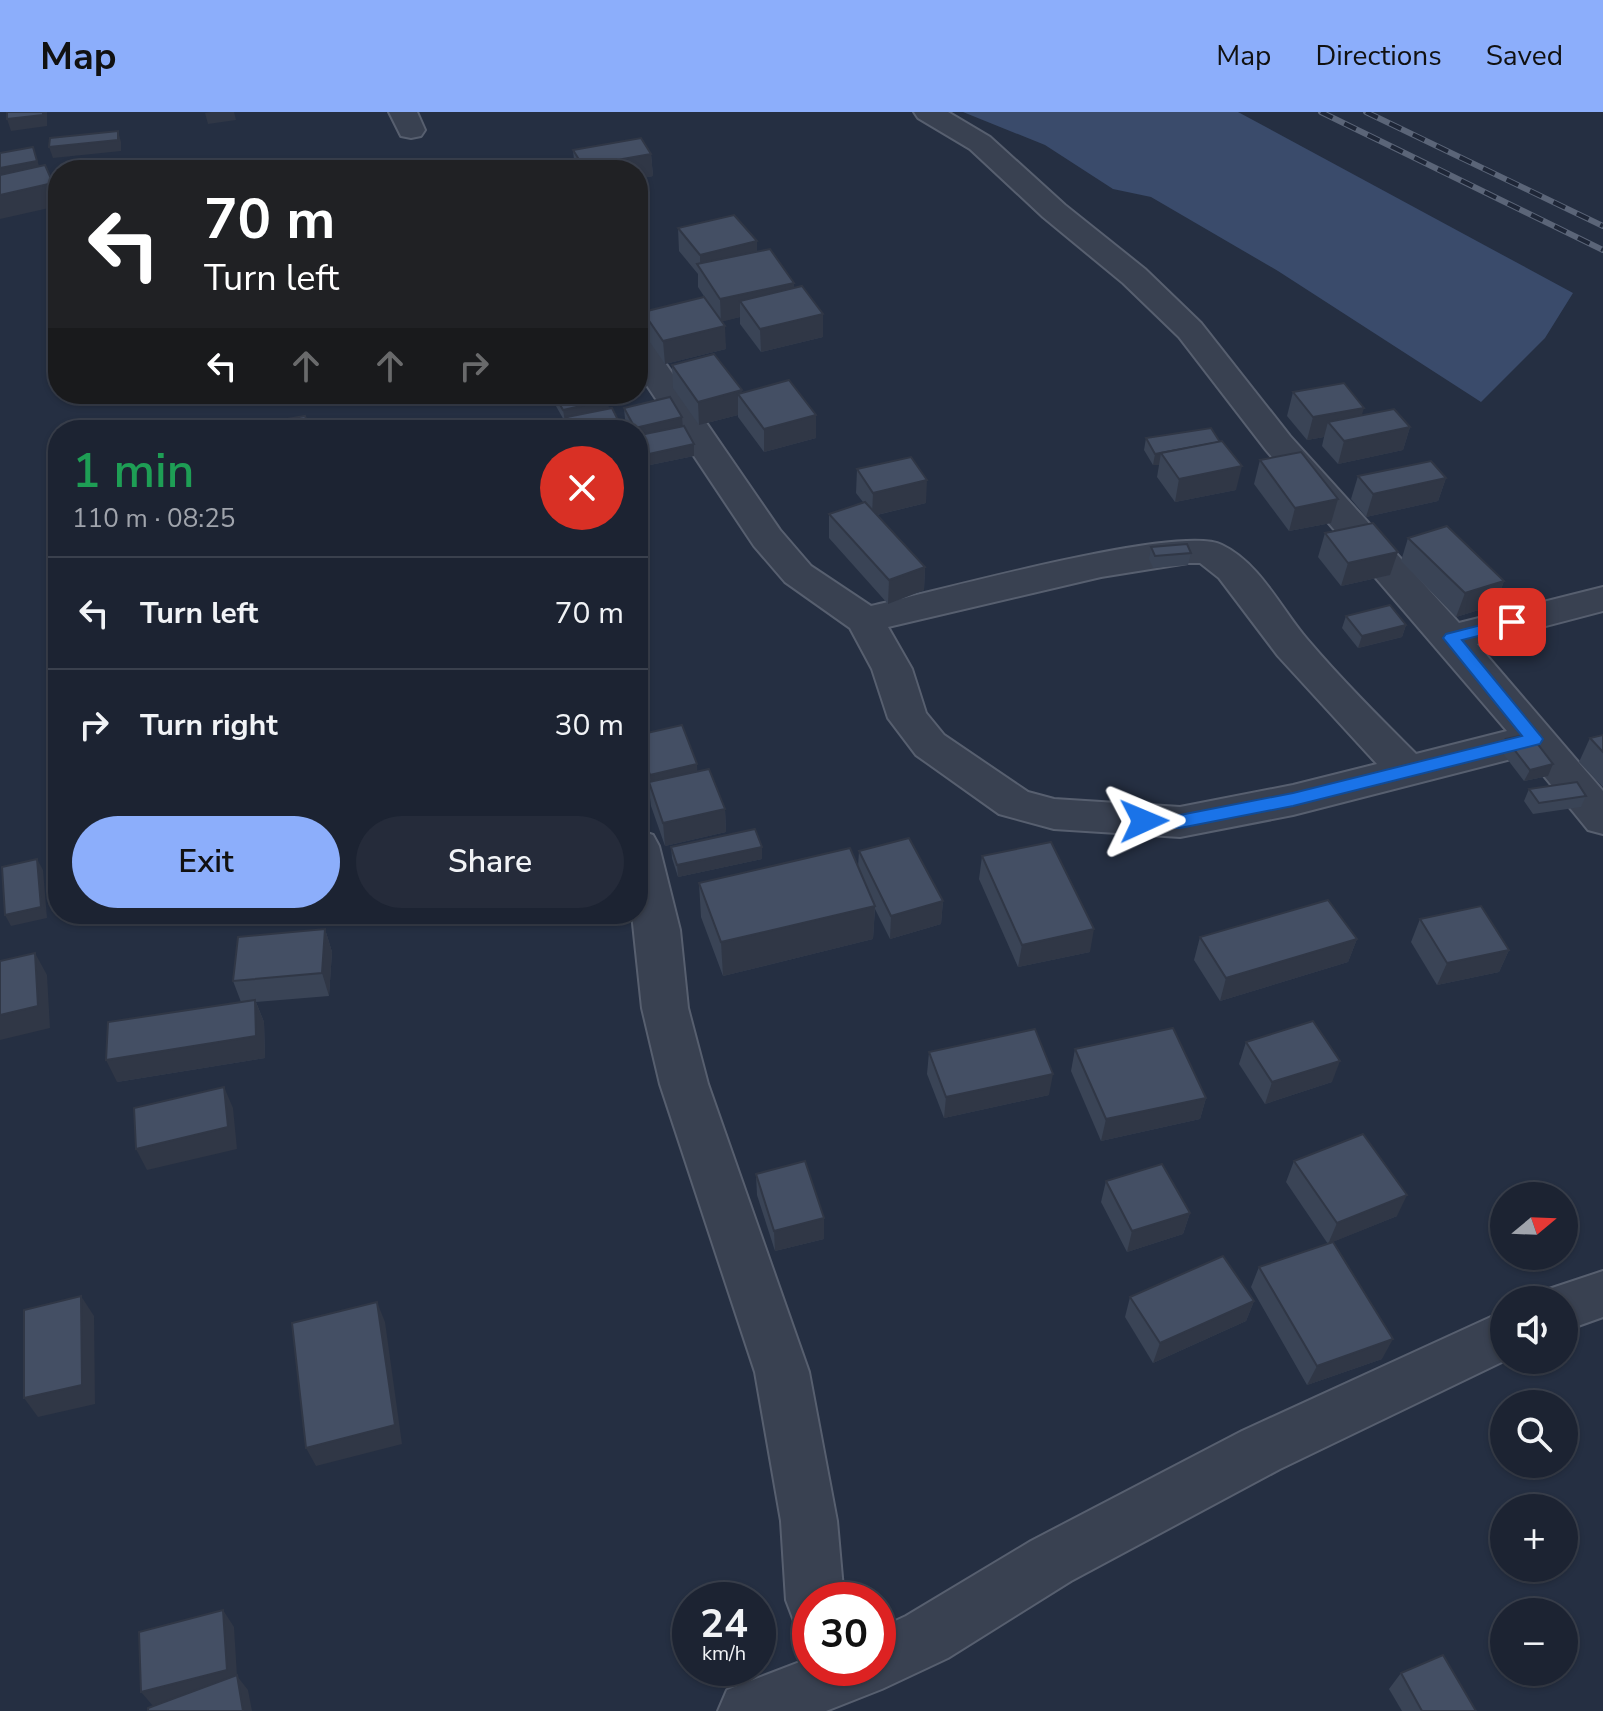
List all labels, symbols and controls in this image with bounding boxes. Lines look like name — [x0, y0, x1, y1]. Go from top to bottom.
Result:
text: Map — [40, 31, 117, 82]
text: Map — [1216, 37, 1271, 75]
text: Directions — [1315, 37, 1442, 75]
text: Saved — [1486, 37, 1563, 75]
text: 70 m — [204, 181, 335, 258]
icon: left — [72, 192, 176, 296]
text: Turn left — [204, 254, 339, 303]
icon: left — [200, 344, 244, 388]
icon: ahead — [284, 344, 328, 388]
icon: ahead — [368, 344, 412, 388]
icon: right — [452, 344, 496, 388]
text: 1 min — [72, 438, 194, 504]
button: close — [540, 446, 624, 530]
text: 110 m · 08:25 — [72, 501, 235, 536]
pin — [1478, 588, 1546, 656]
icon: left — [72, 591, 116, 635]
text: Turn left — [140, 593, 258, 634]
text: 70 m — [555, 593, 624, 634]
icon: arrive — [1490, 600, 1534, 644]
icon: right — [72, 703, 116, 747]
text: Turn right — [140, 705, 278, 746]
text: 30 m — [555, 705, 624, 746]
position arrow — [1102, 779, 1186, 863]
button: Exit — [72, 816, 340, 908]
button: Share — [356, 816, 624, 908]
north arrow — [1490, 1182, 1578, 1270]
map controls — [1490, 1182, 1578, 1686]
button: sound — [1490, 1286, 1578, 1374]
button: search — [1490, 1390, 1578, 1478]
button: + — [1490, 1494, 1578, 1582]
speed limit sign: 30 — [792, 1582, 896, 1686]
text: 24 — [700, 1597, 748, 1651]
button: − — [1490, 1598, 1578, 1686]
text: km/h — [702, 1640, 746, 1667]

